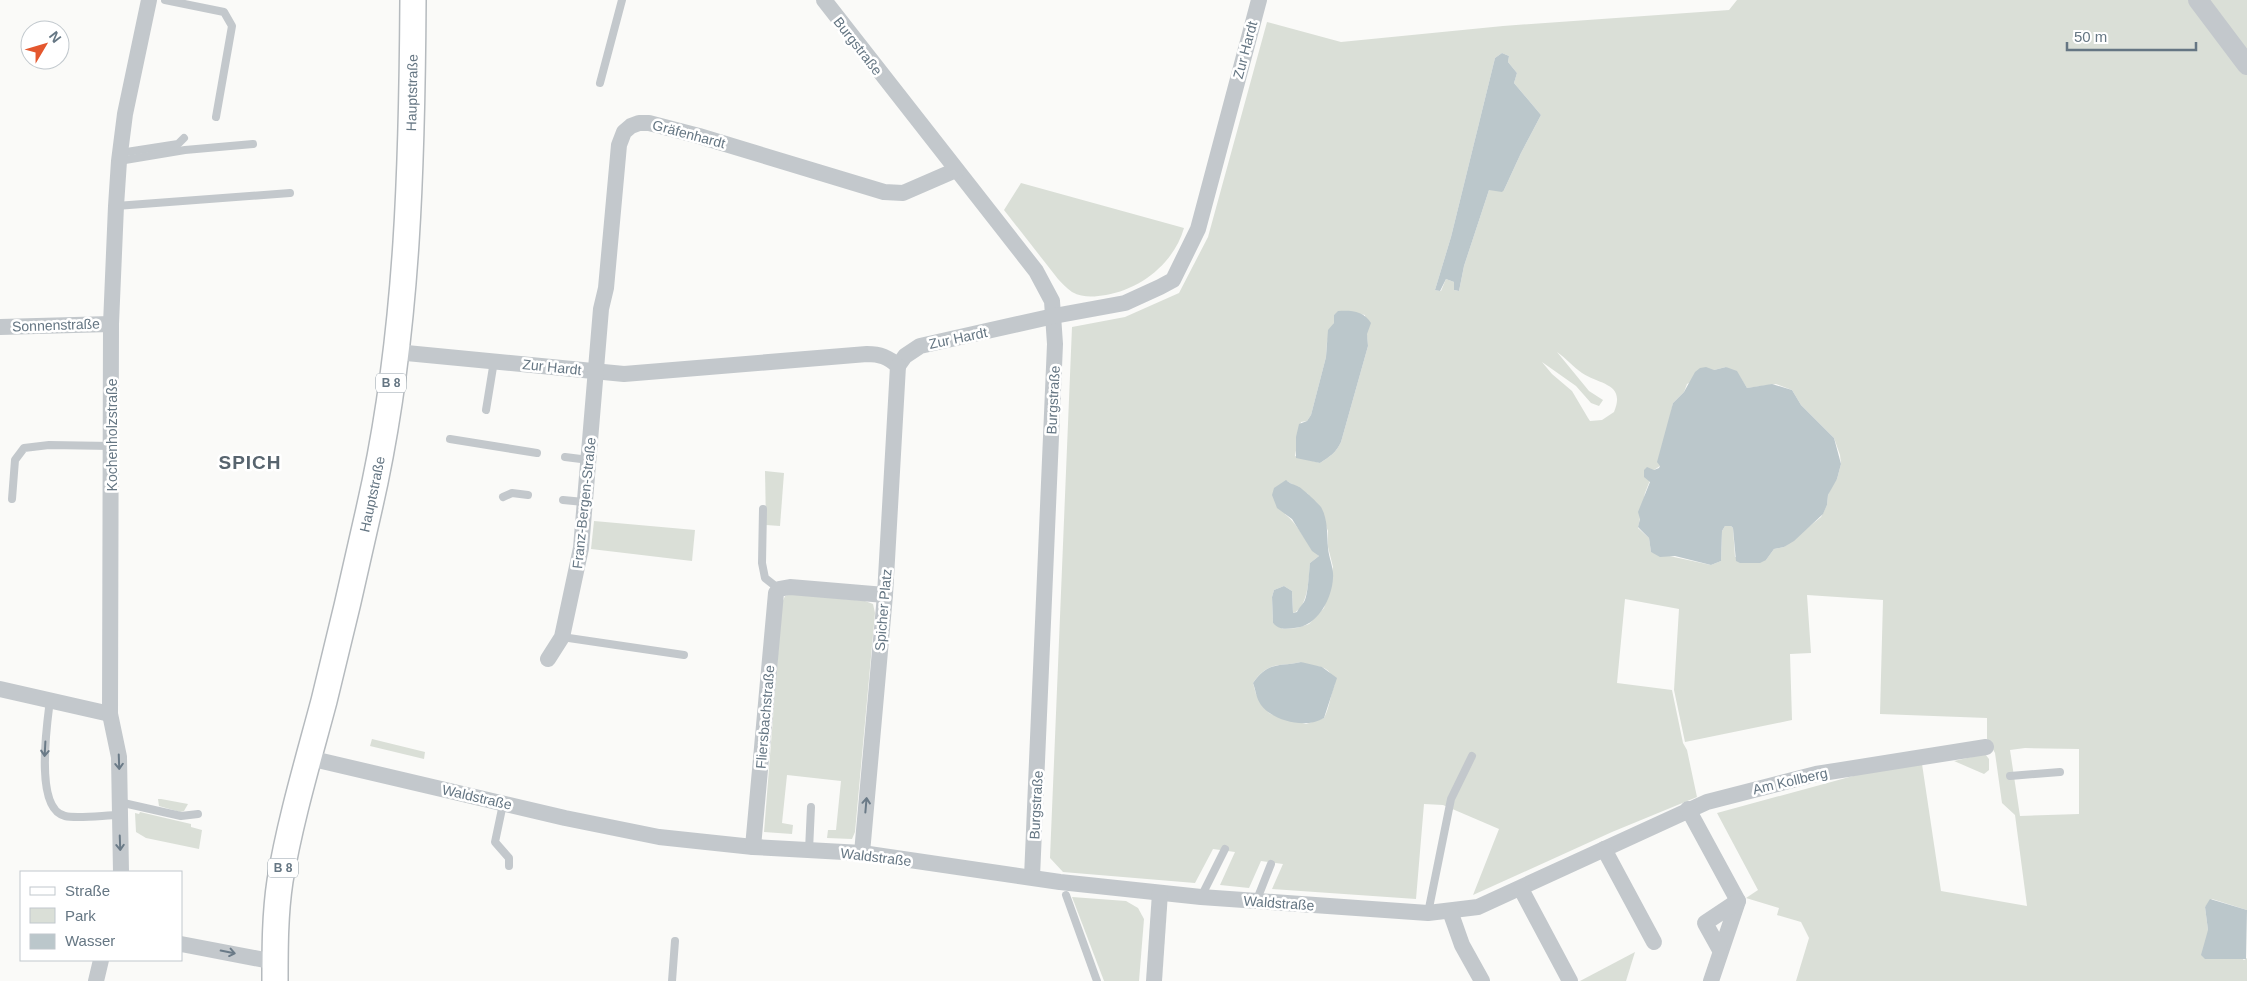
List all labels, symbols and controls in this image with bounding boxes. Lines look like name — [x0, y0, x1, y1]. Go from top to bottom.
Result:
street label: Burgstraße — [830, 14, 886, 78]
street label: Zur Hardt — [1230, 19, 1260, 81]
north arrow — [20, 20, 70, 70]
scale bar — [2067, 20, 2196, 52]
text: N — [46, 28, 65, 46]
text: 50 m — [2074, 28, 2107, 45]
street label: Hauptstraße — [403, 54, 421, 132]
street label: Gräfenhardt — [651, 117, 727, 151]
street label: Sonnenstraße — [12, 315, 100, 335]
street label: Zur Hardt — [927, 324, 989, 352]
street label: Zur Hardt — [522, 356, 582, 378]
street label: Burgstraße — [1043, 365, 1063, 435]
road number: B 8 — [376, 373, 406, 392]
street label: Kochenholzstraße — [104, 378, 120, 491]
street label: Franz-Bergen-Straße — [569, 436, 599, 570]
district label: SPICH — [218, 452, 282, 473]
street label: Hauptstraße — [356, 455, 388, 534]
street label: Spicher Platz — [871, 568, 895, 652]
street label: Fliersbachstraße — [752, 664, 778, 770]
one-way arrow — [40, 740, 49, 756]
one-way arrow — [114, 753, 123, 769]
street label: Am Kollberg — [1751, 765, 1829, 797]
street label: Burgstraße — [1026, 770, 1046, 840]
street label: Waldstraße — [441, 781, 514, 813]
one-way arrow — [861, 797, 871, 813]
one-way arrow — [115, 835, 125, 851]
street label: Waldstraße — [840, 845, 912, 869]
road number: B 8 — [268, 858, 298, 878]
legend — [20, 871, 182, 961]
text: Straße — [65, 882, 110, 899]
street label: Waldstraße — [1243, 893, 1315, 913]
text: Park — [65, 907, 96, 924]
text: Wasser — [65, 932, 115, 949]
one-way arrow — [220, 948, 236, 958]

